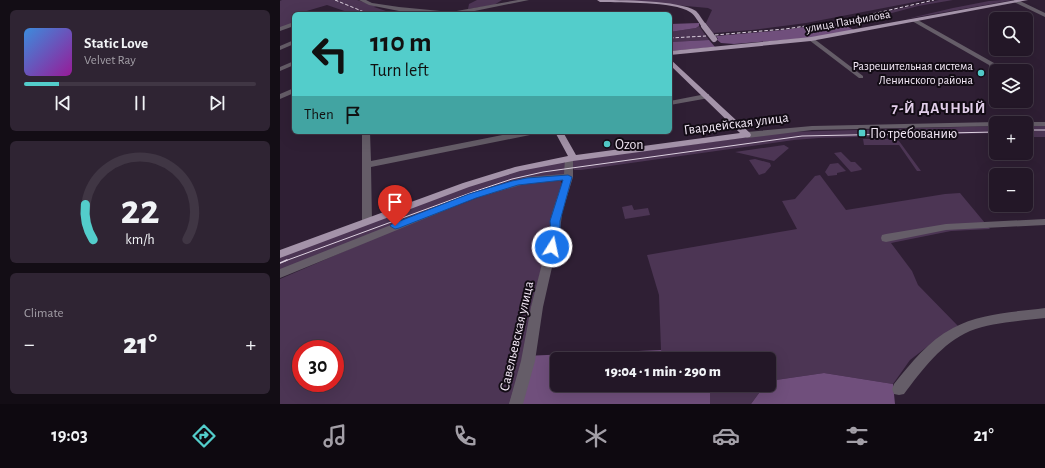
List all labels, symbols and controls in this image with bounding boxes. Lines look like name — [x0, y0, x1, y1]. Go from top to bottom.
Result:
street label: улица Панфилова — [804, 8, 892, 36]
map controls — [989, 12, 1033, 212]
button: search — [989, 12, 1033, 56]
icon: left — [304, 28, 356, 80]
text: 110 m — [370, 29, 432, 57]
text: Static Love — [84, 36, 148, 51]
text: Velvet Ray — [84, 54, 136, 67]
place label: Разрешительная система Ленинского района — [852, 60, 974, 86]
text: Turn left — [370, 62, 429, 80]
button: layers — [989, 64, 1033, 108]
marker: Разрешительная система Ленинского района — [976, 68, 986, 78]
icon: previous — [52, 92, 74, 114]
icon: pause — [129, 92, 151, 114]
icon: next — [206, 92, 228, 114]
district label: 7-Й ДАЧНЫЙ — [891, 100, 987, 116]
icon: arrive — [342, 104, 364, 126]
text: Then — [304, 107, 334, 122]
street label: Гвардейская улица — [683, 111, 790, 137]
button: + — [989, 116, 1033, 160]
place label: По требованию — [870, 127, 957, 141]
marker: По требованию — [857, 128, 867, 138]
place label: Ozon — [615, 138, 643, 152]
marker: Ozon — [602, 139, 612, 149]
button: − — [989, 168, 1033, 212]
pin — [378, 185, 412, 226]
text: 22 — [120, 190, 160, 231]
icon: arrive — [384, 191, 406, 213]
position arrow — [531, 226, 573, 268]
text: km/h — [125, 233, 155, 247]
street label: Савельевская улица — [498, 279, 537, 393]
text: Climate — [24, 307, 63, 320]
text: 21° — [123, 329, 157, 359]
text: − — [24, 333, 35, 355]
text: + — [245, 333, 256, 355]
speed limit sign: 30 — [292, 340, 344, 392]
text: 19:04 · 1 min · 290 m — [605, 364, 721, 379]
icon: directions — [190, 422, 218, 450]
icon: music — [321, 422, 349, 450]
icon: phone — [451, 422, 479, 450]
icon: climate — [582, 422, 610, 450]
icon: car — [712, 422, 740, 450]
icon: filters — [843, 422, 871, 450]
text: 19:03 — [51, 427, 88, 445]
text: 21° — [973, 427, 994, 445]

